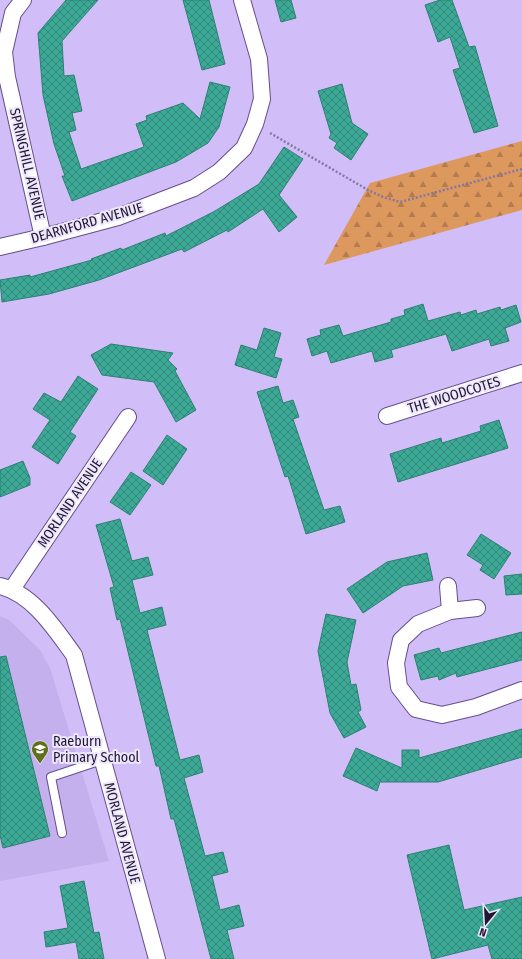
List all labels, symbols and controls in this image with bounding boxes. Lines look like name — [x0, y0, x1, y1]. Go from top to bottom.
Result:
street label: SPRINGHILL AVENUE — [6, 107, 48, 222]
street label: DEARNFORD AVENUE — [29, 199, 146, 247]
street label: THE WOODCOTES — [406, 373, 502, 417]
street label: MORLAND AVENUE — [34, 455, 106, 551]
place label: Raeburn Primary School — [53, 733, 140, 766]
school or university icon: Raeburn Primary School — [30, 739, 50, 764]
street label: MORLAND AVENUE — [100, 781, 144, 886]
north arrow — [466, 903, 506, 943]
text: N — [478, 925, 488, 939]

